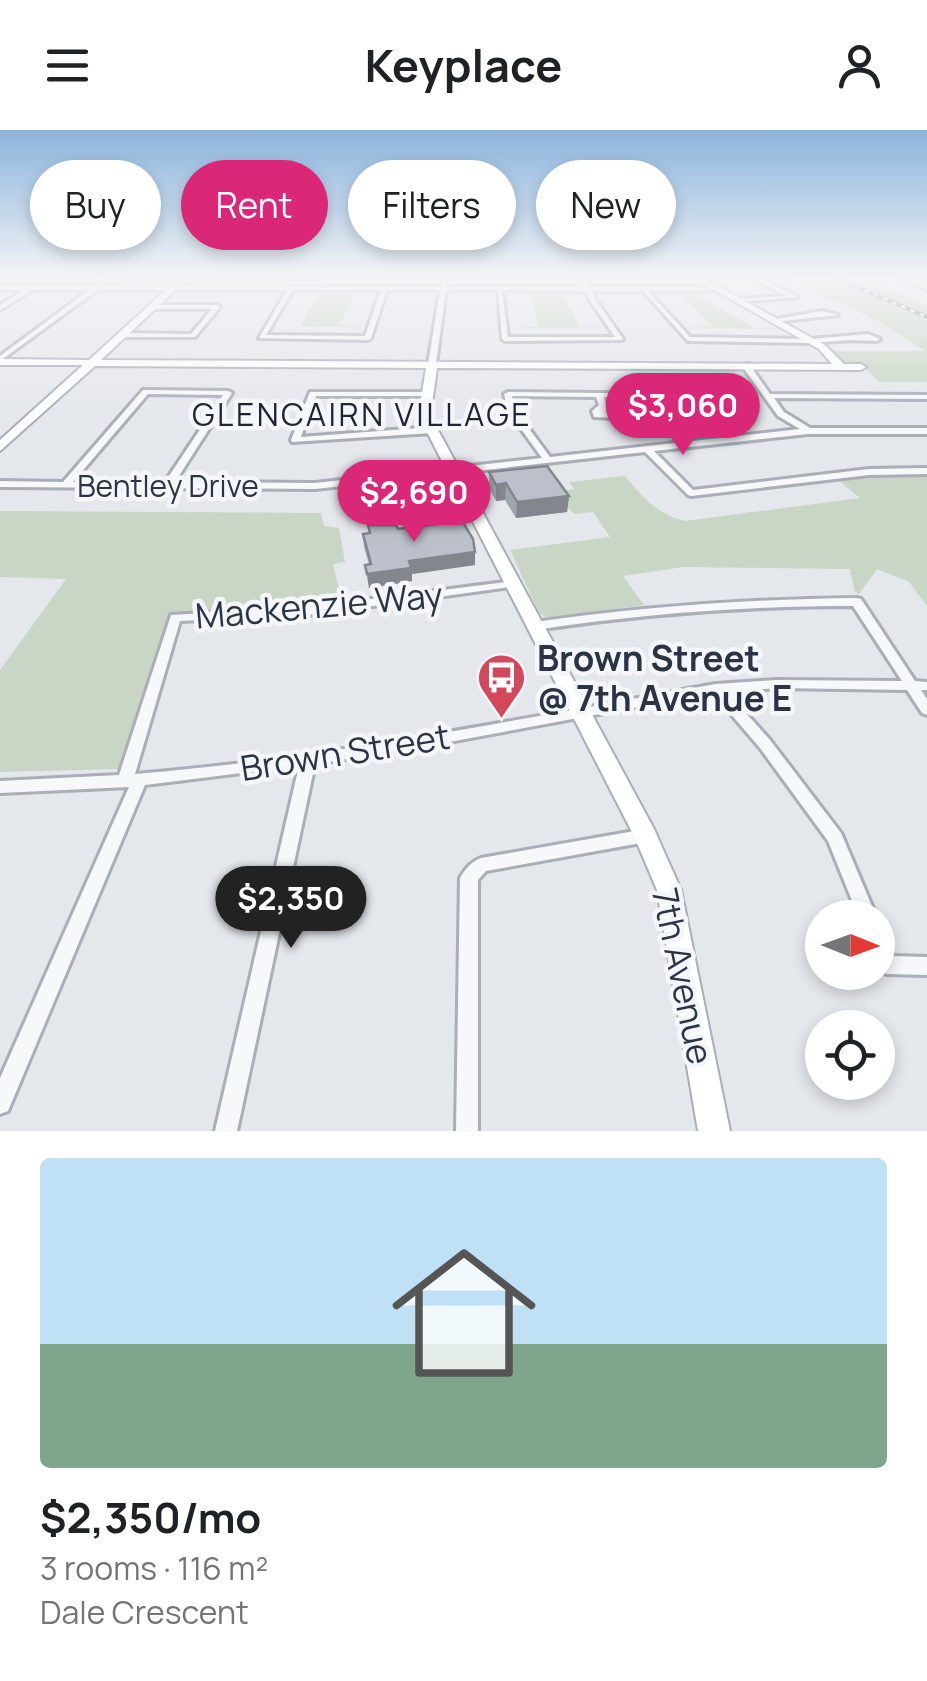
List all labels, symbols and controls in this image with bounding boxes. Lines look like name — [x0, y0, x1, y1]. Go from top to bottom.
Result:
text: Keyplace — [365, 34, 562, 96]
icon: menu — [40, 38, 95, 93]
icon: person — [832, 38, 887, 93]
chip: Buy — [30, 160, 161, 250]
chip: Rent — [181, 160, 328, 250]
chip: Filters — [348, 160, 516, 250]
chip: New — [536, 160, 676, 250]
pin: $3,060 — [602, 373, 764, 458]
text: $3,060 — [628, 383, 738, 427]
district label: GLENCAIRN VILLAGE — [192, 392, 532, 436]
pin: $2,690 — [333, 460, 495, 545]
street label: Bentley Drive — [77, 465, 259, 506]
text: $2,690 — [360, 470, 468, 514]
street label: Mackenzie Way — [193, 570, 445, 640]
place label: Brown Street @ 7th Avenue E — [537, 634, 792, 722]
bus stop icon: Brown Street @ 7th Avenue E — [476, 652, 528, 720]
street label: Brown Street — [237, 712, 453, 792]
pin: $2,350 — [210, 866, 372, 951]
text: $2,350 — [237, 876, 345, 920]
street label: 7th Avenue — [641, 883, 725, 1069]
north arrow — [805, 900, 895, 990]
map controls — [805, 900, 895, 1100]
button: locate — [805, 1010, 895, 1100]
icon: home — [374, 1223, 554, 1403]
text: $2,350/mo — [40, 1488, 261, 1546]
text: 3 rooms · 116 m² — [40, 1546, 268, 1590]
text: Dale Crescent — [40, 1590, 249, 1634]

